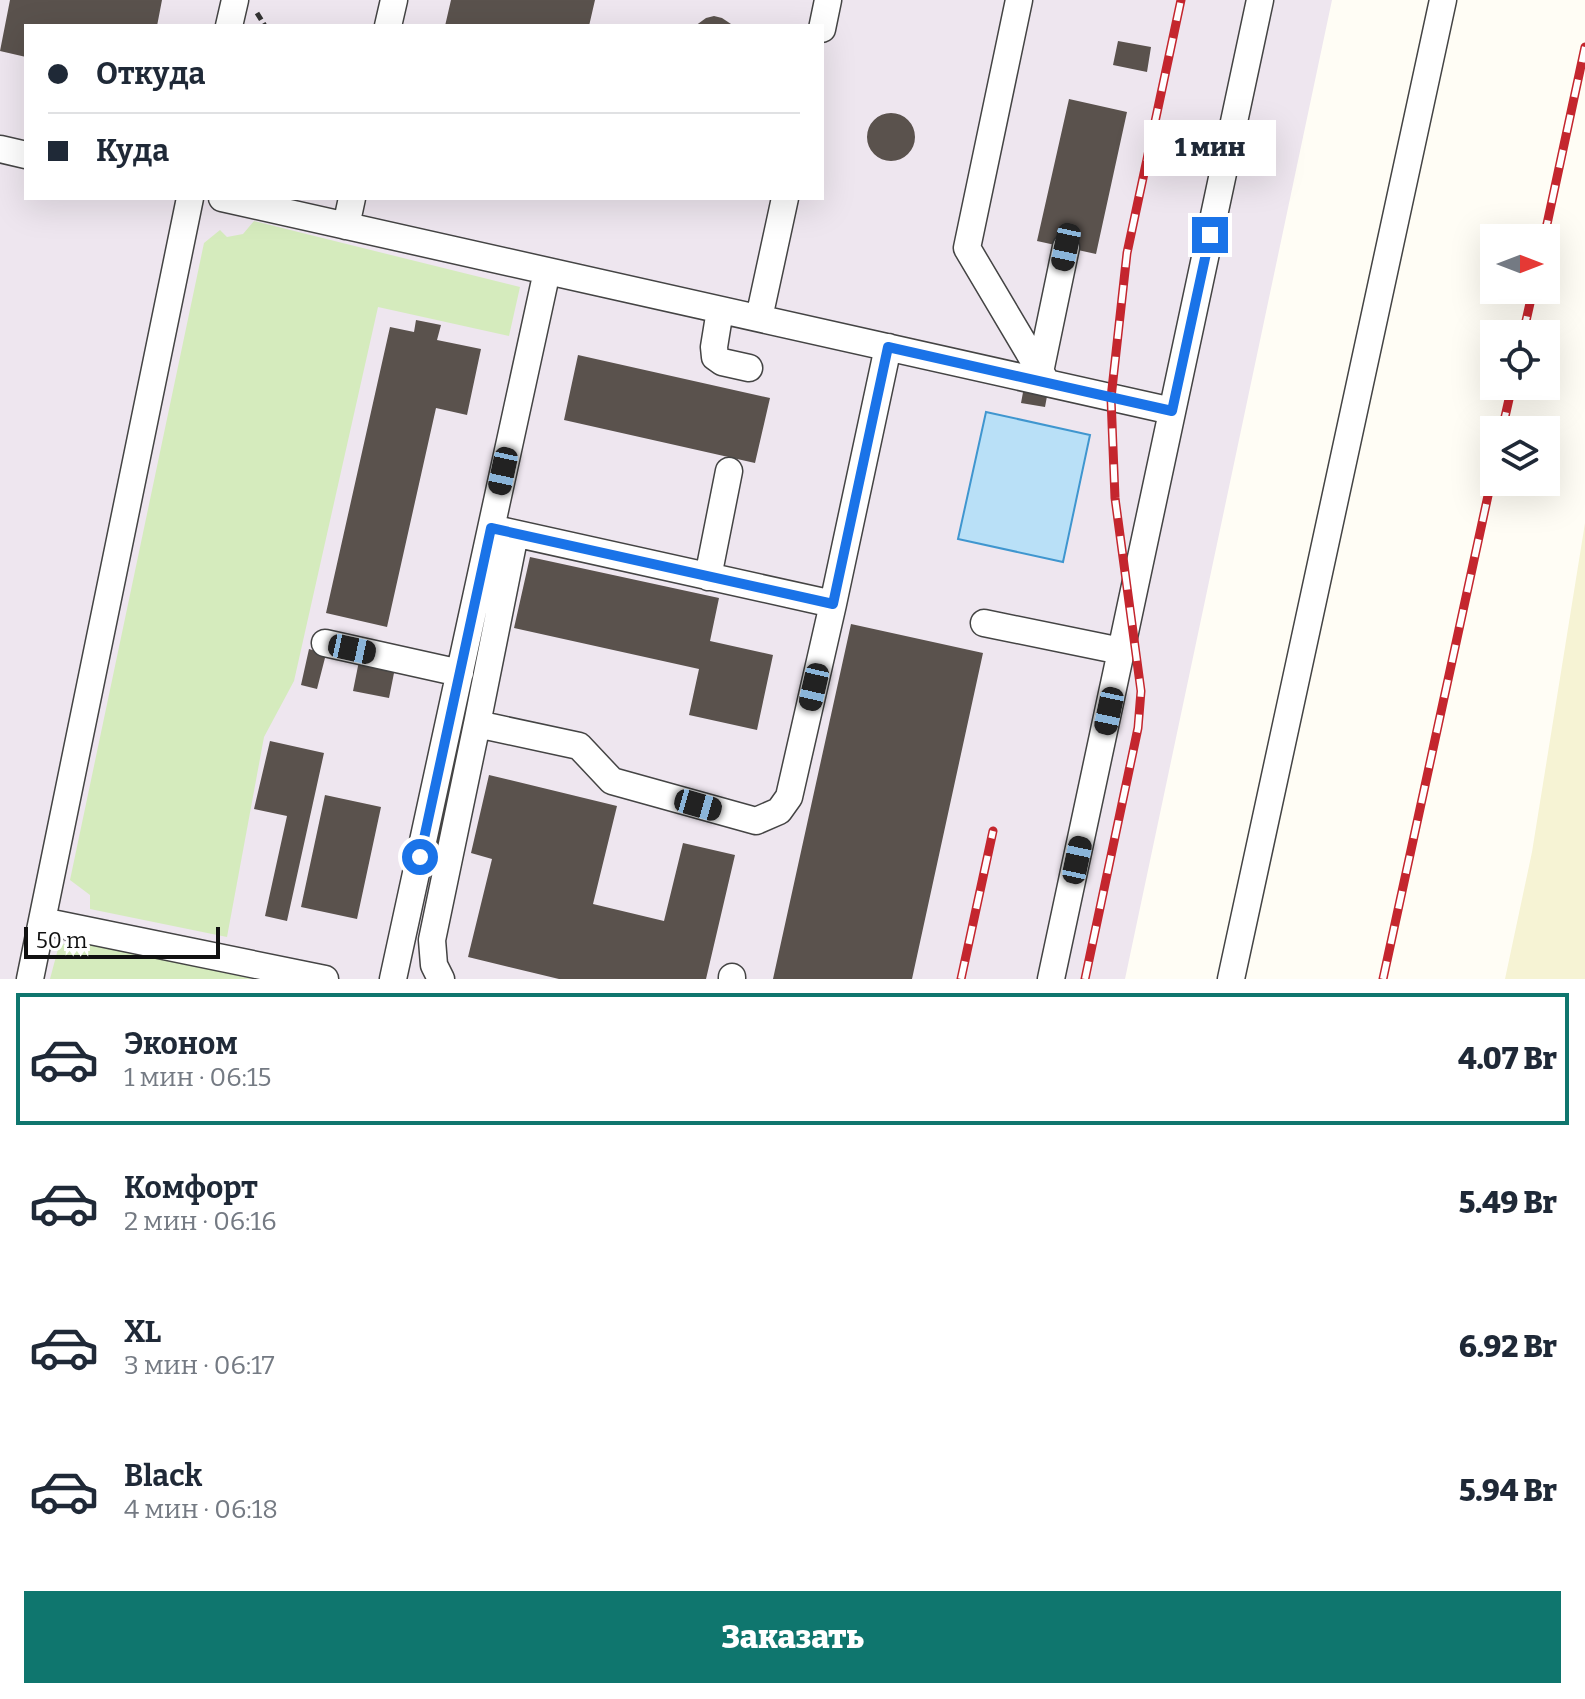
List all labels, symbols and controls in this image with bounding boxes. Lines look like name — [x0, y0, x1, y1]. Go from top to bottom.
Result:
text: Откуда — [96, 56, 205, 92]
callout: 1 мин — [1144, 119, 1276, 175]
text: 1 мин — [1175, 132, 1245, 163]
text: Куда — [96, 133, 169, 169]
route end — [1192, 217, 1228, 253]
car — [1049, 221, 1083, 273]
north arrow — [1480, 224, 1560, 304]
map controls — [1480, 224, 1560, 496]
button: locate — [1480, 320, 1560, 400]
button: layers — [1480, 416, 1560, 496]
car — [486, 445, 520, 497]
car — [326, 632, 378, 666]
car — [797, 661, 831, 713]
car — [1092, 685, 1126, 737]
car — [672, 787, 724, 823]
car — [1060, 834, 1094, 886]
route start — [402, 839, 438, 875]
scale bar — [24, 923, 220, 959]
text: 50 m — [36, 927, 87, 954]
icon: car — [28, 1023, 100, 1095]
text: Эконом — [124, 1026, 238, 1062]
text: 4.07 Br — [1458, 1041, 1557, 1077]
text: 1 мин · 06:15 — [124, 1062, 271, 1093]
icon: car — [28, 1167, 100, 1239]
text: Комфорт — [124, 1170, 258, 1206]
text: 5.49 Br — [1459, 1185, 1557, 1221]
text: 2 мин · 06:16 — [124, 1206, 276, 1237]
icon: car — [28, 1311, 100, 1383]
text: XL — [124, 1314, 161, 1350]
text: 6.92 Br — [1459, 1329, 1557, 1365]
text: 3 мин · 06:17 — [124, 1350, 275, 1381]
icon: car — [28, 1455, 100, 1527]
text: Black — [124, 1458, 202, 1494]
text: 5.94 Br — [1459, 1473, 1557, 1509]
text: 4 мин · 06:18 — [124, 1494, 278, 1525]
button: Заказать — [24, 1591, 1561, 1683]

